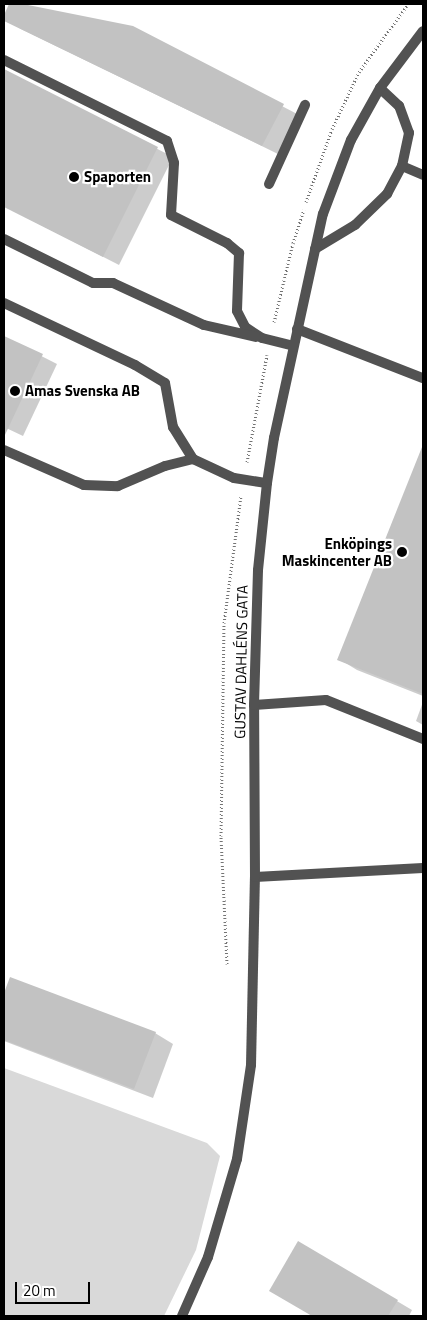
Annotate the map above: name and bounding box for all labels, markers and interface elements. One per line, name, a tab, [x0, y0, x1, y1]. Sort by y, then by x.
place label: Spaporten	[84, 168, 151, 186]
marker: Spaporten	[68, 171, 80, 183]
place label: Amas Svenska AB	[25, 382, 140, 400]
marker: Amas Svenska AB	[9, 385, 21, 397]
place label: Enköpings Maskincenter AB	[282, 534, 392, 569]
marker: Enköpings Maskincenter AB	[396, 546, 408, 558]
street label: GUSTAV DAHLÉNS GATA	[231, 585, 251, 739]
scale bar	[18, 1272, 92, 1304]
text: 20 m	[23, 1279, 56, 1302]

